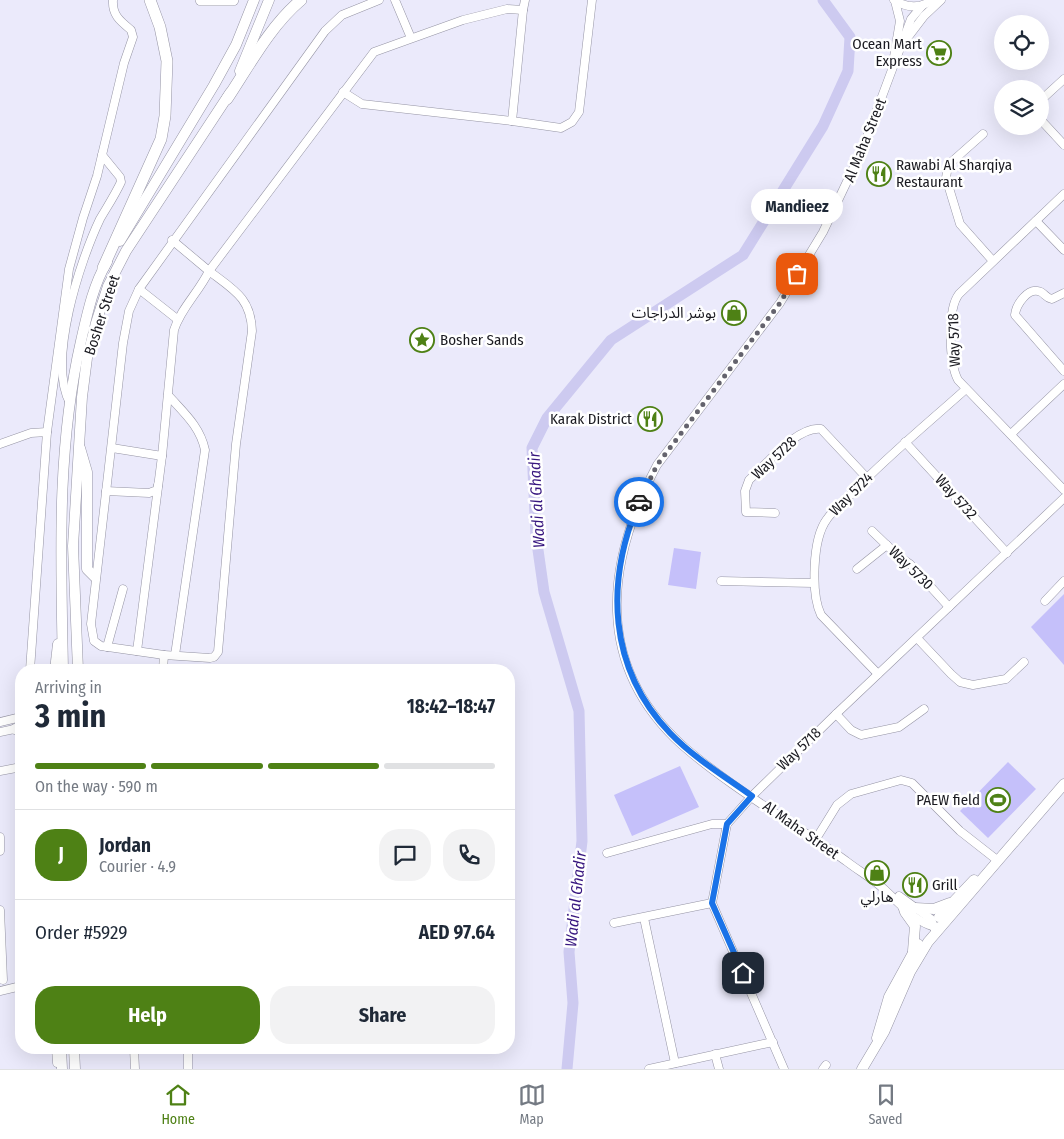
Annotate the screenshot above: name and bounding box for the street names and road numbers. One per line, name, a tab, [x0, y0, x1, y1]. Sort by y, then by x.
street label: Al Maha Street	[840, 95, 890, 185]
street label: Bosher Street	[81, 272, 123, 357]
street label: Way 5718	[944, 313, 964, 367]
street label: Way 5728	[748, 433, 800, 483]
street label: Way 5724	[825, 468, 877, 520]
street label: Way 5732	[931, 471, 981, 523]
street label: Way 5730	[885, 542, 937, 594]
street label: Way 5718	[773, 724, 825, 774]
street label: Al Maha Street	[759, 797, 843, 863]

